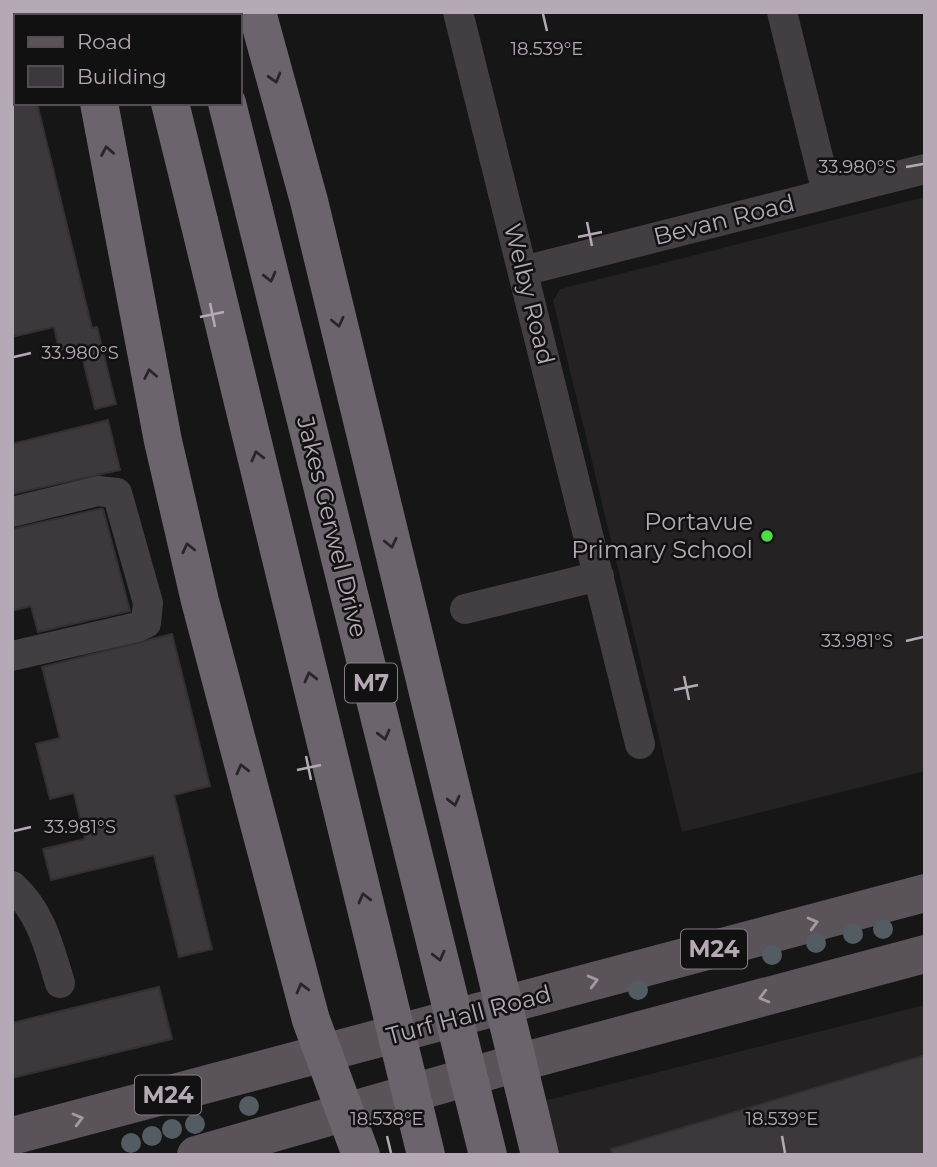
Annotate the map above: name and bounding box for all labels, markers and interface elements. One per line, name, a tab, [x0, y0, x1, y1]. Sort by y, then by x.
legend	[14, 14, 242, 105]
text: Road	[77, 29, 132, 54]
text: 18.539°E	[511, 38, 583, 60]
text: Building	[77, 64, 167, 89]
one-way arrow	[267, 72, 281, 84]
one-way arrow	[101, 145, 116, 157]
text: 33.980°S	[818, 156, 896, 178]
street label: Bevan Road	[650, 188, 797, 251]
street label: Welby Road	[498, 220, 561, 367]
one-way arrow	[262, 271, 276, 283]
one-way arrow	[330, 316, 344, 328]
text: 33.980°S	[41, 342, 119, 364]
one-way arrow	[143, 368, 158, 380]
street label: Jakes Gerwel Drive	[291, 413, 374, 640]
one-way arrow	[251, 450, 265, 462]
place label: Portavue Primary School	[571, 507, 753, 564]
marker: Portavue Primary School	[759, 528, 775, 544]
one-way arrow	[383, 537, 397, 549]
one-way arrow	[182, 542, 196, 554]
text: 33.981°S	[821, 630, 893, 652]
road number: M7	[345, 664, 397, 702]
one-way arrow	[304, 671, 318, 683]
one-way arrow	[376, 729, 390, 741]
one-way arrow	[236, 763, 250, 775]
one-way arrow	[446, 795, 460, 807]
text: 33.981°S	[44, 816, 116, 838]
one-way arrow	[358, 892, 372, 904]
one-way arrow	[807, 917, 819, 931]
road number: M24	[681, 930, 747, 968]
one-way arrow	[430, 950, 445, 962]
one-way arrow	[587, 975, 599, 990]
street label: Turf Hall Road	[383, 979, 554, 1050]
one-way arrow	[296, 983, 310, 995]
one-way arrow	[758, 989, 770, 1003]
road number: M24	[135, 1076, 201, 1114]
text: 18.538°E	[350, 1108, 424, 1130]
text: 18.539°E	[746, 1108, 818, 1130]
one-way arrow	[72, 1112, 84, 1127]

